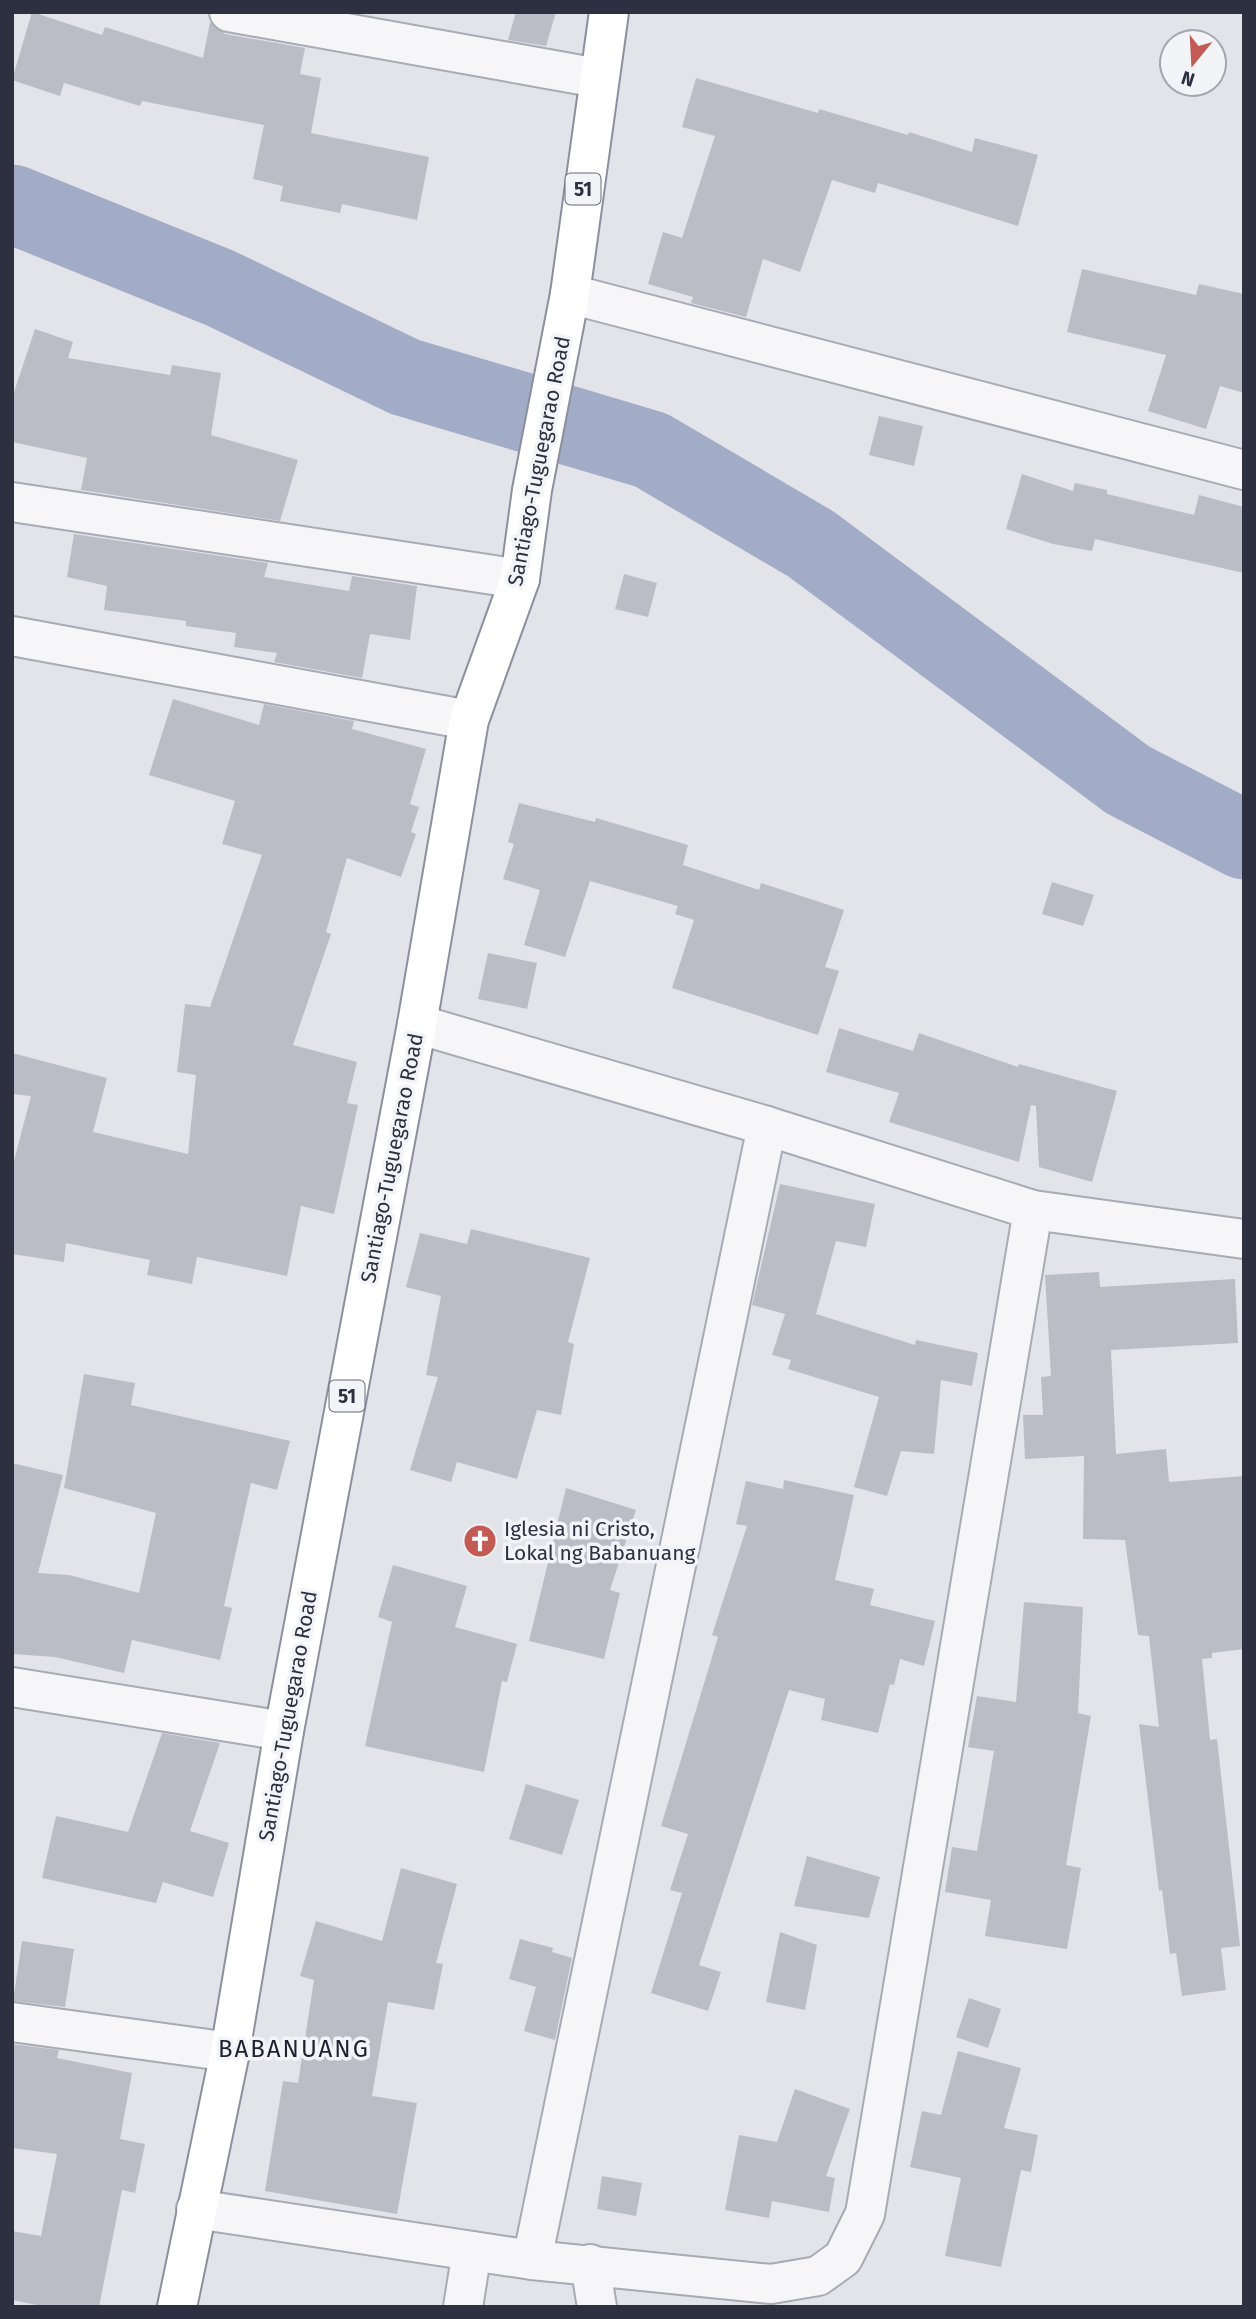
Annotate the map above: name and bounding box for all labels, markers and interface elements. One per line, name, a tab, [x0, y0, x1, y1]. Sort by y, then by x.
north arrow	[1158, 28, 1228, 98]
text: N	[1178, 66, 1197, 92]
road number: 51	[566, 174, 600, 204]
street label: Santiago-Tuguegarao Road	[502, 334, 576, 588]
street label: Santiago-Tuguegarao Road	[355, 1031, 429, 1285]
road number: 51	[330, 1380, 364, 1412]
place label: Iglesia ni Cristo, Lokal ng Babanuang	[504, 1516, 695, 1566]
church icon: Iglesia ni Cristo, Lokal ng Babanuang	[461, 1522, 499, 1560]
street label: Santiago-Tuguegarao Road	[253, 1589, 323, 1843]
district label: BABANUANG	[218, 2035, 370, 2063]

